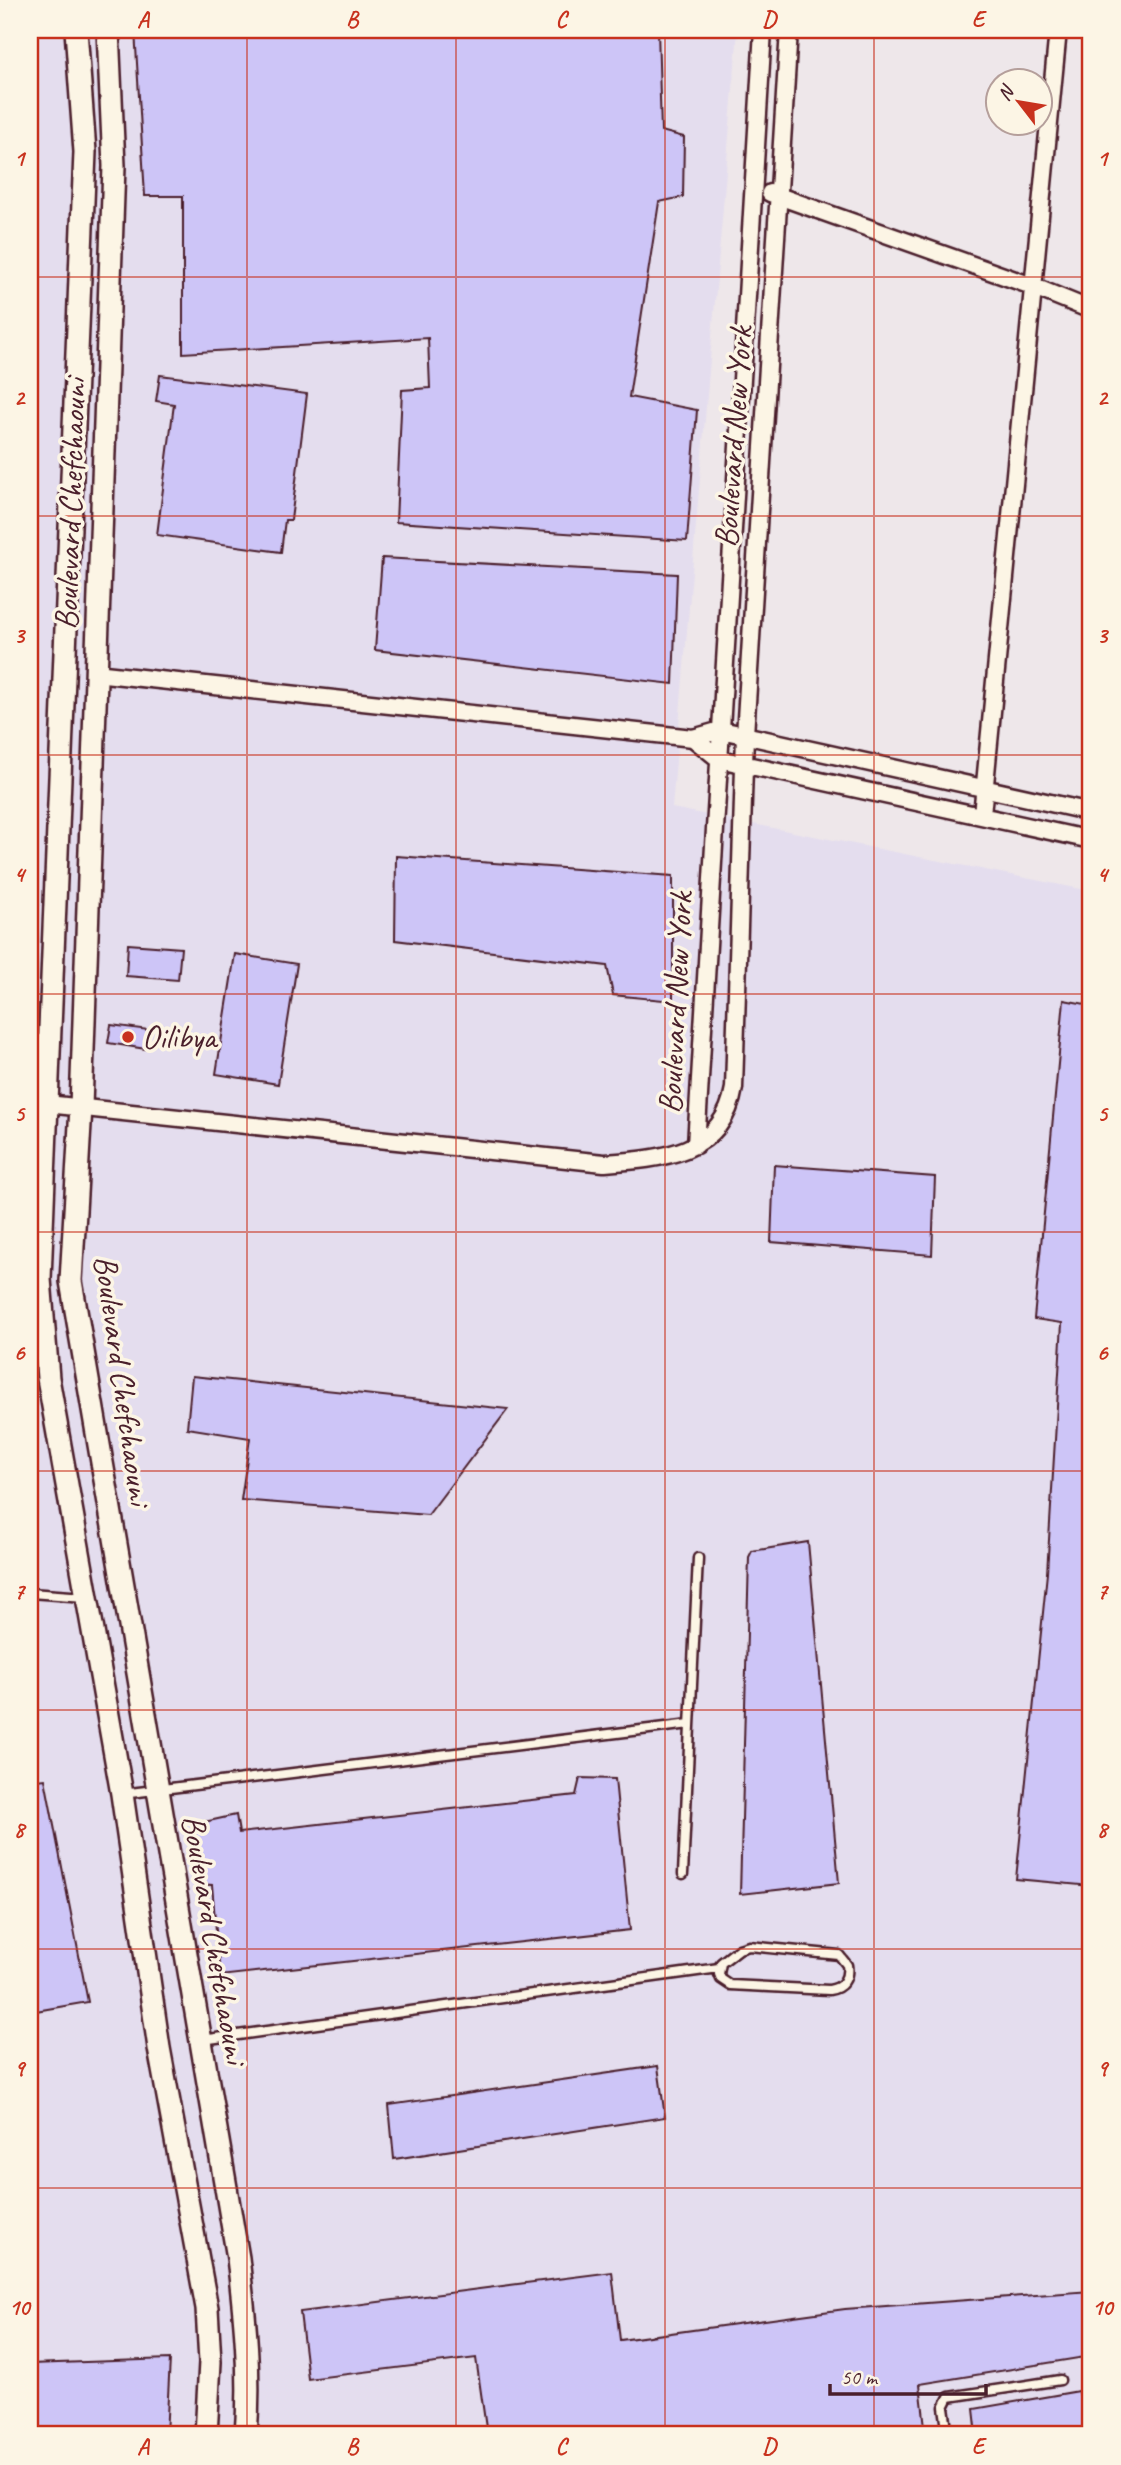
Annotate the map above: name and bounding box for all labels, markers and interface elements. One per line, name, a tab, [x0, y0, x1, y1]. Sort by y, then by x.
text: A	[137, 5, 151, 34]
text: B	[346, 5, 360, 34]
text: C	[556, 5, 570, 34]
text: D	[762, 5, 778, 34]
text: E	[972, 5, 988, 34]
north arrow	[984, 66, 1054, 136]
text: N	[992, 80, 1020, 105]
text: 1	[14, 144, 27, 173]
text: 1	[1097, 144, 1110, 173]
street label: Boulevard New York	[704, 322, 762, 549]
street label: Boulevard Chefchaouni	[45, 374, 96, 630]
text: 2	[14, 383, 27, 412]
text: 2	[1097, 383, 1110, 412]
text: 3	[14, 621, 27, 650]
text: 3	[1097, 621, 1110, 650]
text: 4	[14, 860, 27, 889]
text: 4	[1097, 860, 1110, 889]
street label: Boulevard New York	[648, 888, 702, 1115]
place label: Oilibya	[142, 1016, 219, 1058]
marker: Oilibya	[120, 1029, 136, 1045]
text: 5	[14, 1099, 26, 1128]
text: 5	[1097, 1099, 1109, 1128]
street label: Boulevard Chefchaouni	[85, 1253, 162, 1511]
text: 6	[14, 1338, 27, 1367]
text: 6	[1097, 1338, 1110, 1367]
text: 7	[14, 1577, 27, 1606]
text: 7	[1097, 1577, 1110, 1606]
street label: Boulevard Chefchaouni	[172, 1812, 258, 2070]
text: 8	[14, 1815, 27, 1844]
text: 8	[1097, 1815, 1110, 1844]
text: 9	[14, 2054, 27, 2083]
text: 9	[1097, 2054, 1110, 2083]
text: 10	[9, 2293, 32, 2322]
text: 10	[1092, 2293, 1115, 2322]
scale bar	[830, 2353, 986, 2397]
text: 50 m	[841, 2364, 879, 2390]
text: A	[137, 2432, 151, 2461]
text: B	[346, 2432, 360, 2461]
text: C	[556, 2432, 570, 2461]
text: D	[762, 2432, 778, 2461]
text: E	[972, 2432, 988, 2461]

